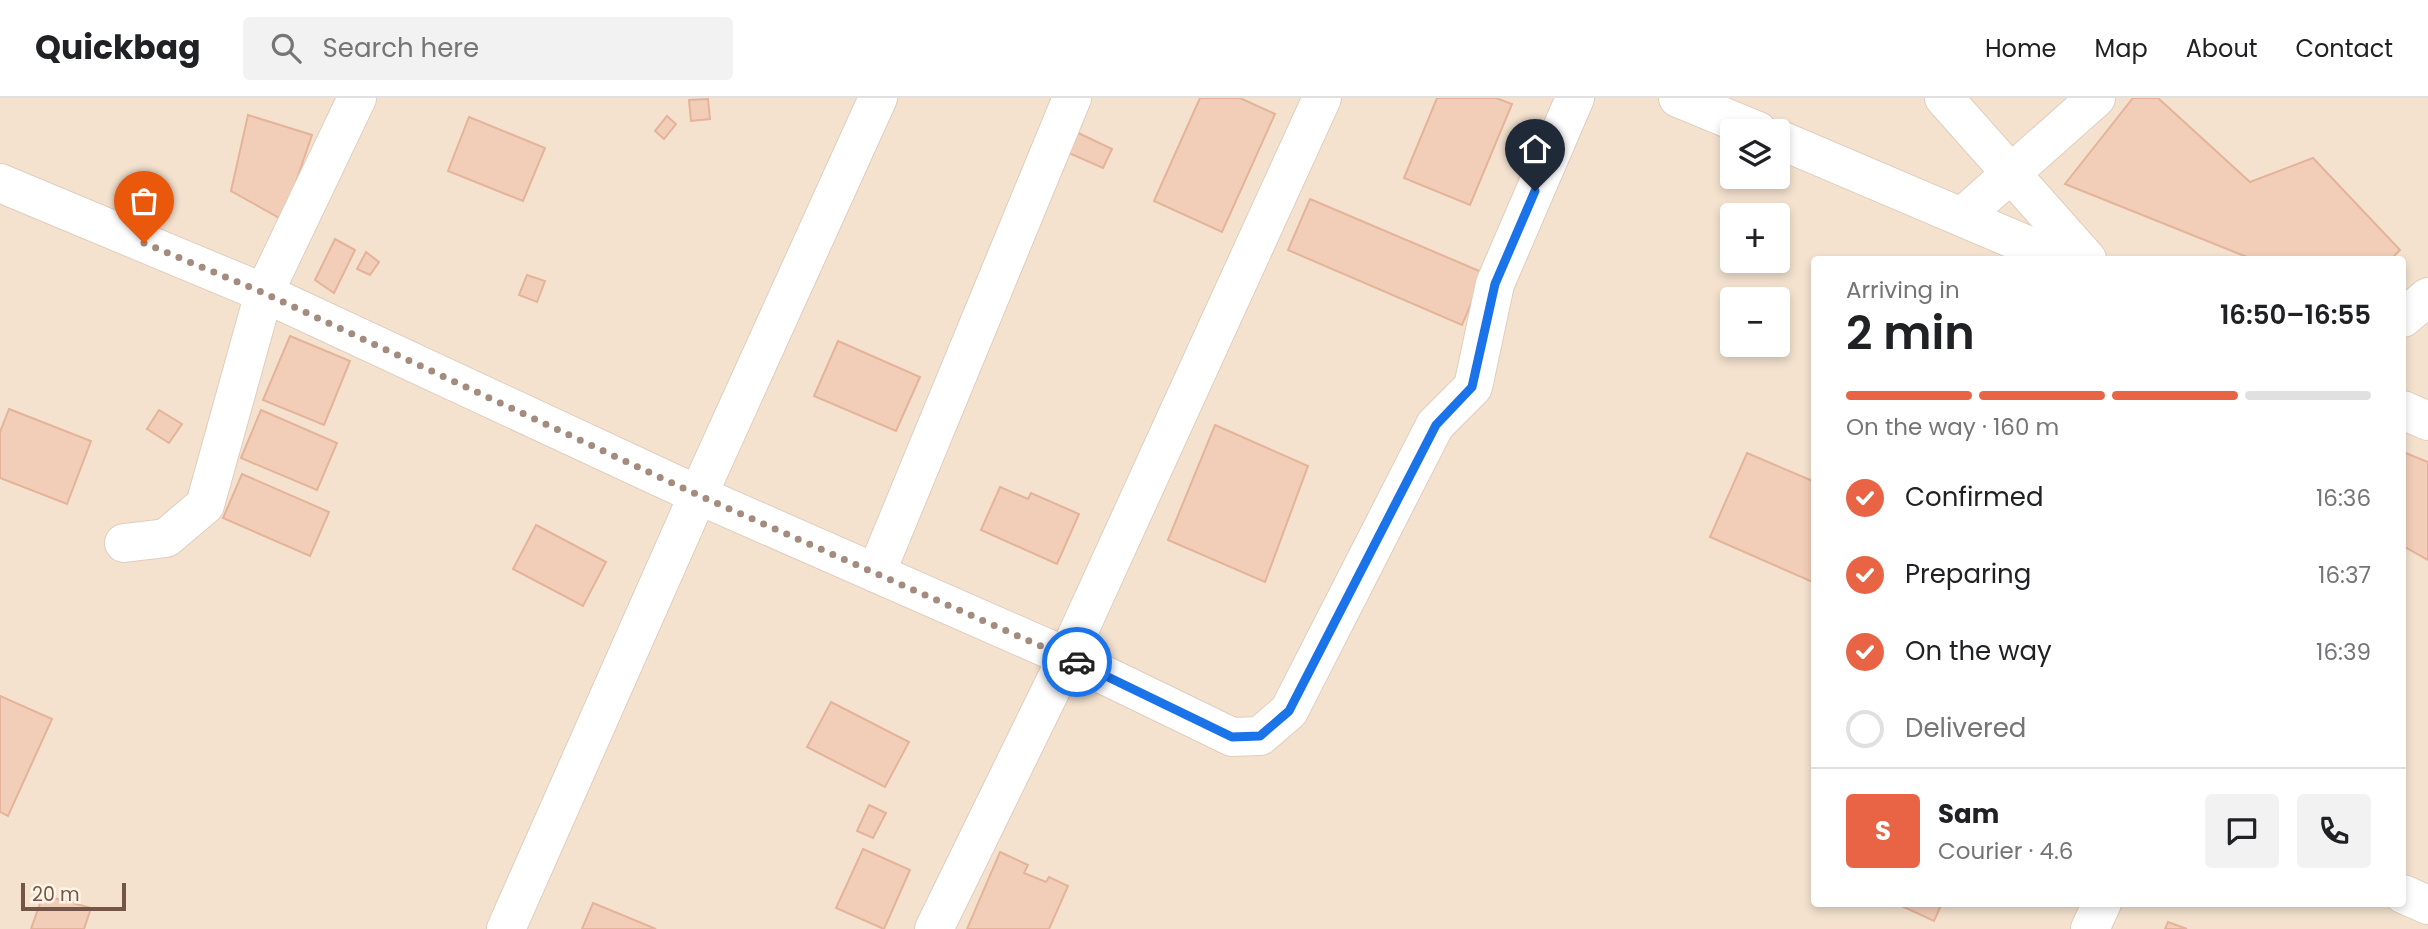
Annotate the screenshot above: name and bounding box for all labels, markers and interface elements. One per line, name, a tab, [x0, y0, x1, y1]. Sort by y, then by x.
search box	[243, 17, 733, 80]
text: Quickbag	[35, 24, 201, 71]
icon: search	[267, 29, 305, 67]
text: Search here	[323, 30, 479, 66]
text: Home	[1985, 32, 2057, 65]
text: Map	[2095, 32, 2148, 65]
text: About	[2186, 32, 2257, 65]
text: Contact	[2295, 32, 2393, 65]
pin	[1505, 119, 1565, 191]
map controls	[1720, 119, 1790, 357]
button: layers	[1720, 119, 1790, 189]
icon: home	[1516, 130, 1554, 168]
pin	[114, 171, 174, 243]
icon: bag	[125, 182, 163, 220]
button: +	[1720, 203, 1790, 273]
text: Arriving in	[1846, 274, 1960, 306]
button: −	[1720, 287, 1790, 357]
text: 16:50–16:55	[2220, 297, 2371, 333]
text: 2 min	[1846, 301, 1975, 365]
text: On the way · 160 m	[1846, 411, 2059, 443]
icon: check	[1846, 479, 1884, 517]
text: Confirmed	[1905, 479, 2043, 515]
text: 16:36	[2316, 482, 2371, 514]
icon: check	[1846, 556, 1884, 594]
text: Preparing	[1905, 556, 2031, 592]
text: 16:37	[2318, 559, 2371, 591]
courier	[1042, 627, 1112, 697]
icon: check	[1846, 633, 1884, 671]
text: On the way	[1905, 633, 2052, 669]
text: 16:39	[2316, 636, 2371, 668]
icon: car	[1058, 643, 1096, 681]
text: Delivered	[1905, 710, 2026, 746]
button: chat	[2205, 794, 2279, 868]
button: phone	[2297, 794, 2371, 868]
text: Sam	[1938, 796, 1999, 832]
text: S	[1875, 813, 1891, 849]
text: Courier · 4.6	[1938, 835, 2073, 867]
scale bar	[21, 880, 126, 912]
text: 20 m	[32, 881, 80, 908]

